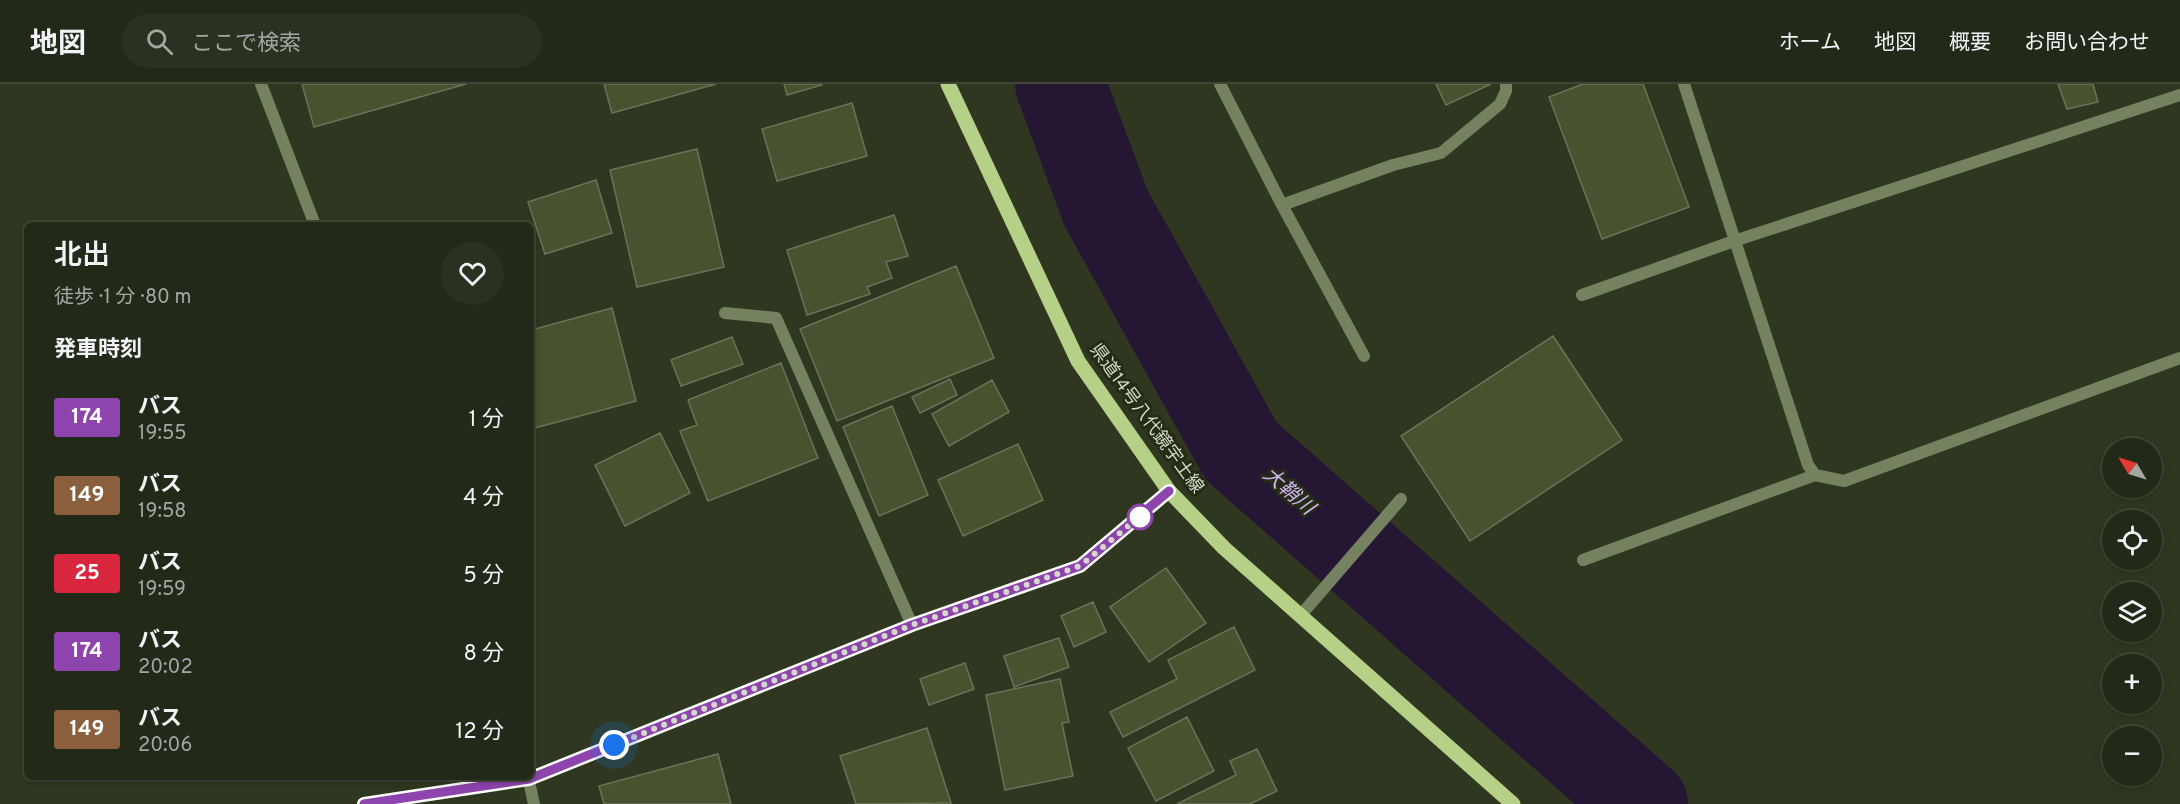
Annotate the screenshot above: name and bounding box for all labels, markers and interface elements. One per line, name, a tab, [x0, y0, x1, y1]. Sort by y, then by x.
search box	[122, 14, 542, 68]
icon: search	[143, 25, 176, 58]
text: 地図	[30, 27, 86, 63]
text: ホーム	[1779, 30, 1841, 57]
text: 地図	[1874, 30, 1916, 57]
text: 概要	[1949, 30, 1991, 57]
text: お問い合わせ	[2024, 30, 2150, 57]
text: ここで検索	[191, 31, 301, 58]
text: 北出	[54, 239, 110, 275]
button: heart	[441, 242, 504, 305]
text: 徒歩 · 1 分 · 80 m	[54, 285, 191, 311]
text: 発車時刻	[54, 337, 142, 364]
street label: 県道14号八代鏡宇土線	[1084, 340, 1208, 498]
text: バス	[138, 394, 182, 421]
text: 174	[71, 404, 103, 431]
text: 1 分	[469, 407, 504, 434]
text: 19:55	[138, 421, 187, 447]
north arrow	[2102, 438, 2162, 498]
map controls	[2102, 438, 2162, 786]
water label: 大鞘川	[1257, 463, 1321, 523]
text: バス	[138, 472, 182, 499]
text: 149	[70, 482, 104, 509]
text: 4 分	[463, 485, 504, 512]
text: 19:58	[138, 499, 187, 525]
unlabelled marker	[1127, 504, 1153, 530]
button: locate	[2102, 510, 2162, 570]
text: バス	[138, 550, 182, 577]
text: 25	[74, 560, 100, 587]
text: 5 分	[463, 563, 504, 590]
text: 19:59	[138, 577, 186, 603]
button: layers	[2102, 582, 2162, 642]
text: バス	[138, 628, 182, 655]
text: 174	[71, 638, 103, 665]
text: 8 分	[463, 641, 504, 668]
button: +	[2102, 654, 2162, 714]
text: 20:02	[138, 655, 193, 681]
text: バス	[138, 706, 182, 733]
text: 149	[70, 716, 104, 743]
text: 12 分	[455, 719, 504, 746]
button: −	[2102, 726, 2162, 786]
your location	[599, 730, 629, 760]
text: 20:06	[138, 733, 192, 759]

